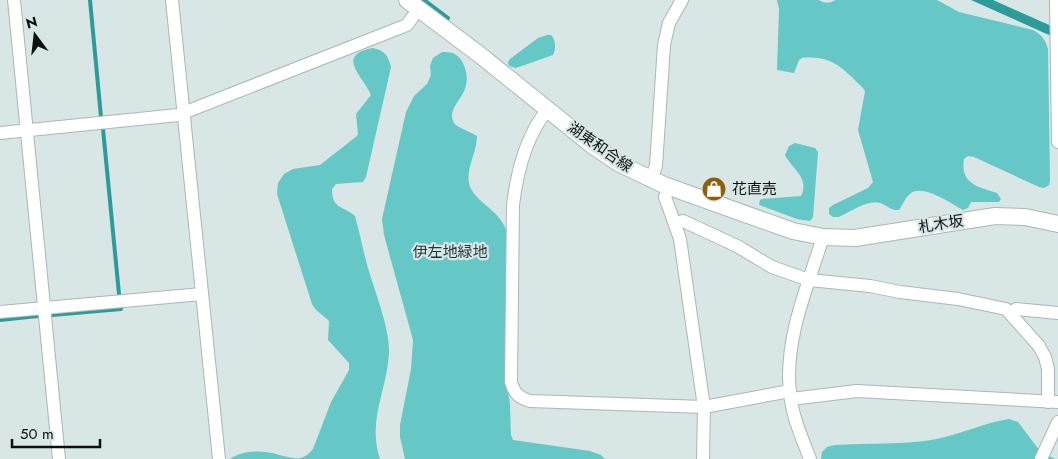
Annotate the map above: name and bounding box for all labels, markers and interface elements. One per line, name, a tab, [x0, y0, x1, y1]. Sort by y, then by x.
north arrow	[10, 10, 60, 60]
text: N	[24, 11, 40, 34]
street label: 湖東和合線	[563, 116, 637, 178]
shop icon: 花直売	[701, 176, 727, 202]
place label: 花直売	[732, 178, 777, 200]
street label: 札木坂	[917, 210, 965, 238]
park label: 伊左地緑地	[412, 241, 488, 263]
scale bar	[12, 416, 100, 448]
text: 50 m	[20, 423, 54, 445]

